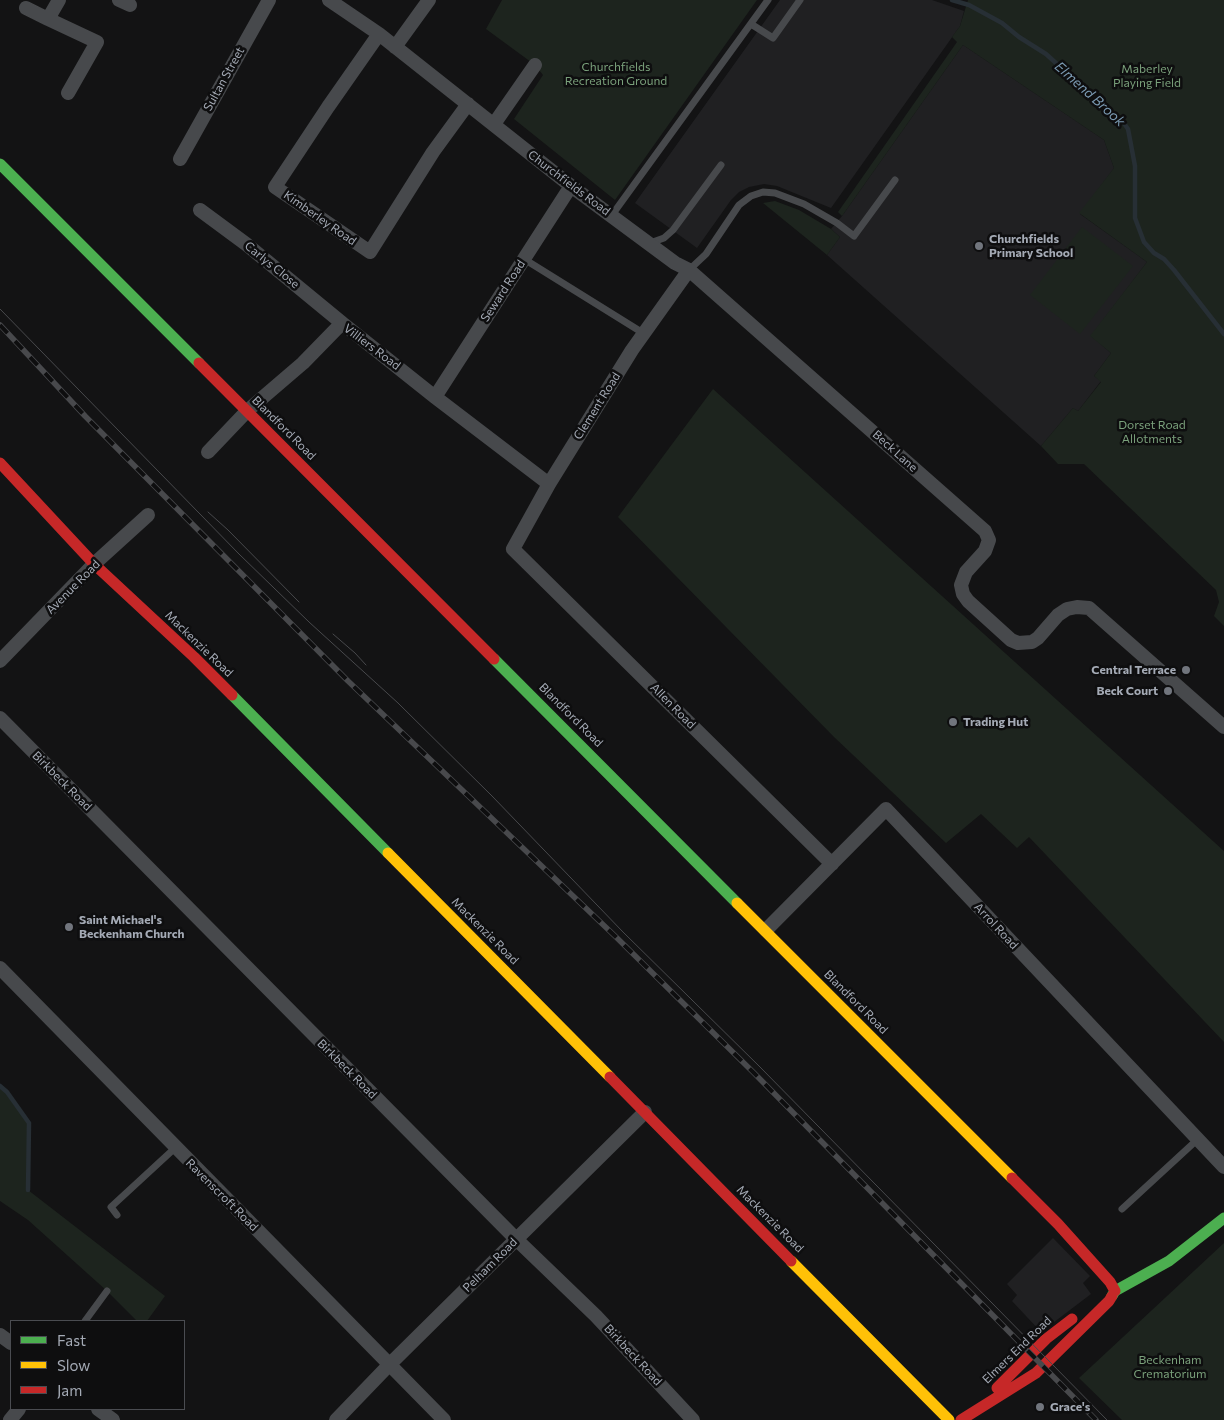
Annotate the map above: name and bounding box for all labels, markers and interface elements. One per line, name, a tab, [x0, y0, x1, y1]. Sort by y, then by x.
street label: Sultan Street	[200, 44, 248, 114]
water label: Elmend Brook	[1051, 58, 1129, 130]
park label: Churchfields Recreation Ground	[565, 60, 667, 88]
park label: Maberley Playing Field	[1113, 62, 1181, 90]
street label: Churchfields Road	[525, 147, 613, 219]
street label: Kimberley Road	[281, 188, 359, 248]
place label: Churchfields Primary School	[989, 232, 1073, 260]
street label: Carlys Close	[242, 239, 302, 291]
marker: Churchfields Primary School	[973, 240, 985, 252]
street label: Seward Road	[478, 257, 528, 325]
street label: Villiers Road	[341, 321, 403, 373]
street label: Clement Road	[571, 370, 623, 442]
street label: Blandford Road	[249, 393, 319, 463]
park label: Dorset Road Allotments	[1118, 418, 1186, 446]
street label: Beck Lane	[870, 427, 920, 475]
street label: Avenue Road	[43, 557, 103, 617]
street label: Mackenzie Road	[162, 608, 236, 680]
place label: Central Terrace	[1091, 663, 1176, 677]
marker: Central Terrace	[1180, 664, 1192, 676]
street label: Blandford Road	[536, 680, 606, 750]
street label: Allen Road	[647, 680, 699, 732]
place label: Beck Court	[1097, 684, 1158, 698]
marker: Beck Court	[1162, 685, 1174, 697]
place label: Trading Hut	[963, 715, 1028, 729]
marker: Trading Hut	[947, 716, 959, 728]
street label: Birkbeck Road	[29, 748, 95, 814]
street label: Mackenzie Road	[449, 895, 521, 967]
street label: Arrol Road	[971, 900, 1021, 952]
place label: Saint Michael's Beckenham Church	[79, 913, 184, 941]
marker: Saint Michael's Beckenham Church	[63, 921, 75, 933]
street label: Blandford Road	[821, 967, 891, 1037]
street label: Birkbeck Road	[314, 1036, 380, 1102]
street label: Ravenscroft Road	[183, 1156, 261, 1234]
street label: Mackenzie Road	[734, 1183, 806, 1255]
street label: Pelham Road	[460, 1235, 520, 1295]
street label: Elmers End Road	[979, 1313, 1055, 1387]
legend	[10, 1320, 185, 1410]
street label: Birkbeck Road	[601, 1321, 665, 1389]
text: Fast	[57, 1331, 86, 1349]
park label: Beckenham Crematorium	[1134, 1353, 1206, 1381]
text: Slow	[57, 1356, 90, 1374]
text: Jam	[57, 1381, 82, 1399]
place label: Grace's	[1050, 1400, 1090, 1414]
marker: Grace's	[1034, 1401, 1046, 1413]

